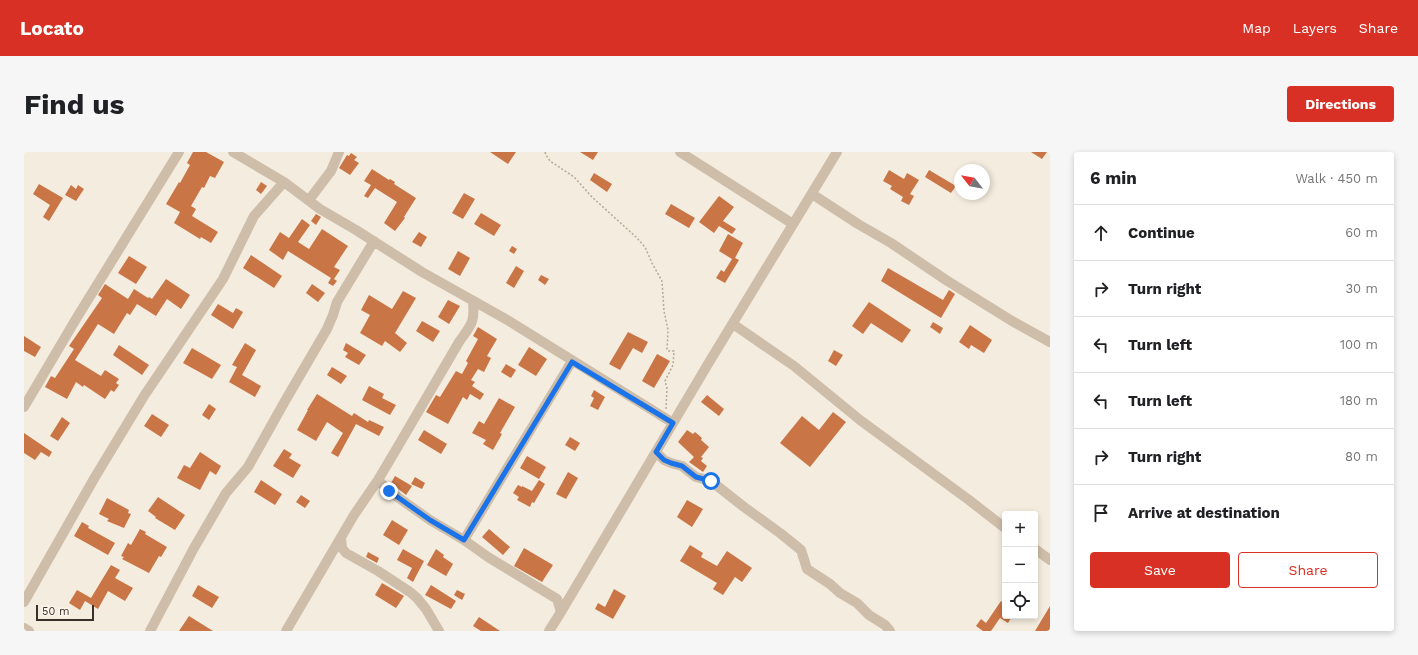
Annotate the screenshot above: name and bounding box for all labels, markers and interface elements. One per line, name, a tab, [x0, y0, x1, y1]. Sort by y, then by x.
text: Locato	[20, 17, 84, 40]
text: Map	[1242, 20, 1271, 36]
text: Layers	[1293, 20, 1337, 36]
text: Share	[1359, 20, 1398, 36]
button: Directions	[1287, 86, 1394, 122]
text: Find us	[24, 88, 124, 121]
north arrow	[954, 164, 990, 200]
text: 6 min	[1090, 168, 1137, 188]
text: Walk · 450 m	[1295, 171, 1378, 186]
icon: ahead	[1090, 222, 1112, 244]
text: Continue	[1128, 224, 1195, 242]
text: 60 m	[1345, 225, 1378, 240]
icon: right	[1090, 278, 1112, 300]
text: Turn right	[1128, 280, 1201, 298]
text: 30 m	[1346, 281, 1378, 296]
icon: left	[1090, 334, 1112, 356]
text: Turn left	[1128, 336, 1192, 354]
text: 100 m	[1340, 337, 1378, 352]
icon: left	[1090, 390, 1112, 412]
text: Turn left	[1128, 392, 1192, 410]
text: 180 m	[1340, 393, 1378, 408]
icon: right	[1090, 446, 1112, 468]
text: Turn right	[1128, 448, 1201, 466]
text: 80 m	[1345, 449, 1378, 464]
route start	[702, 472, 720, 490]
route end	[380, 482, 398, 500]
icon: arrive	[1090, 502, 1112, 524]
text: Arrive at destination	[1128, 504, 1280, 522]
map controls	[1002, 511, 1038, 619]
button: +	[1002, 511, 1038, 547]
button: −	[1002, 547, 1038, 583]
button: Save	[1090, 552, 1230, 588]
button: Share	[1238, 552, 1378, 588]
button: locate	[1002, 583, 1038, 619]
scale bar	[36, 603, 94, 622]
text: 50 m	[42, 605, 69, 618]

